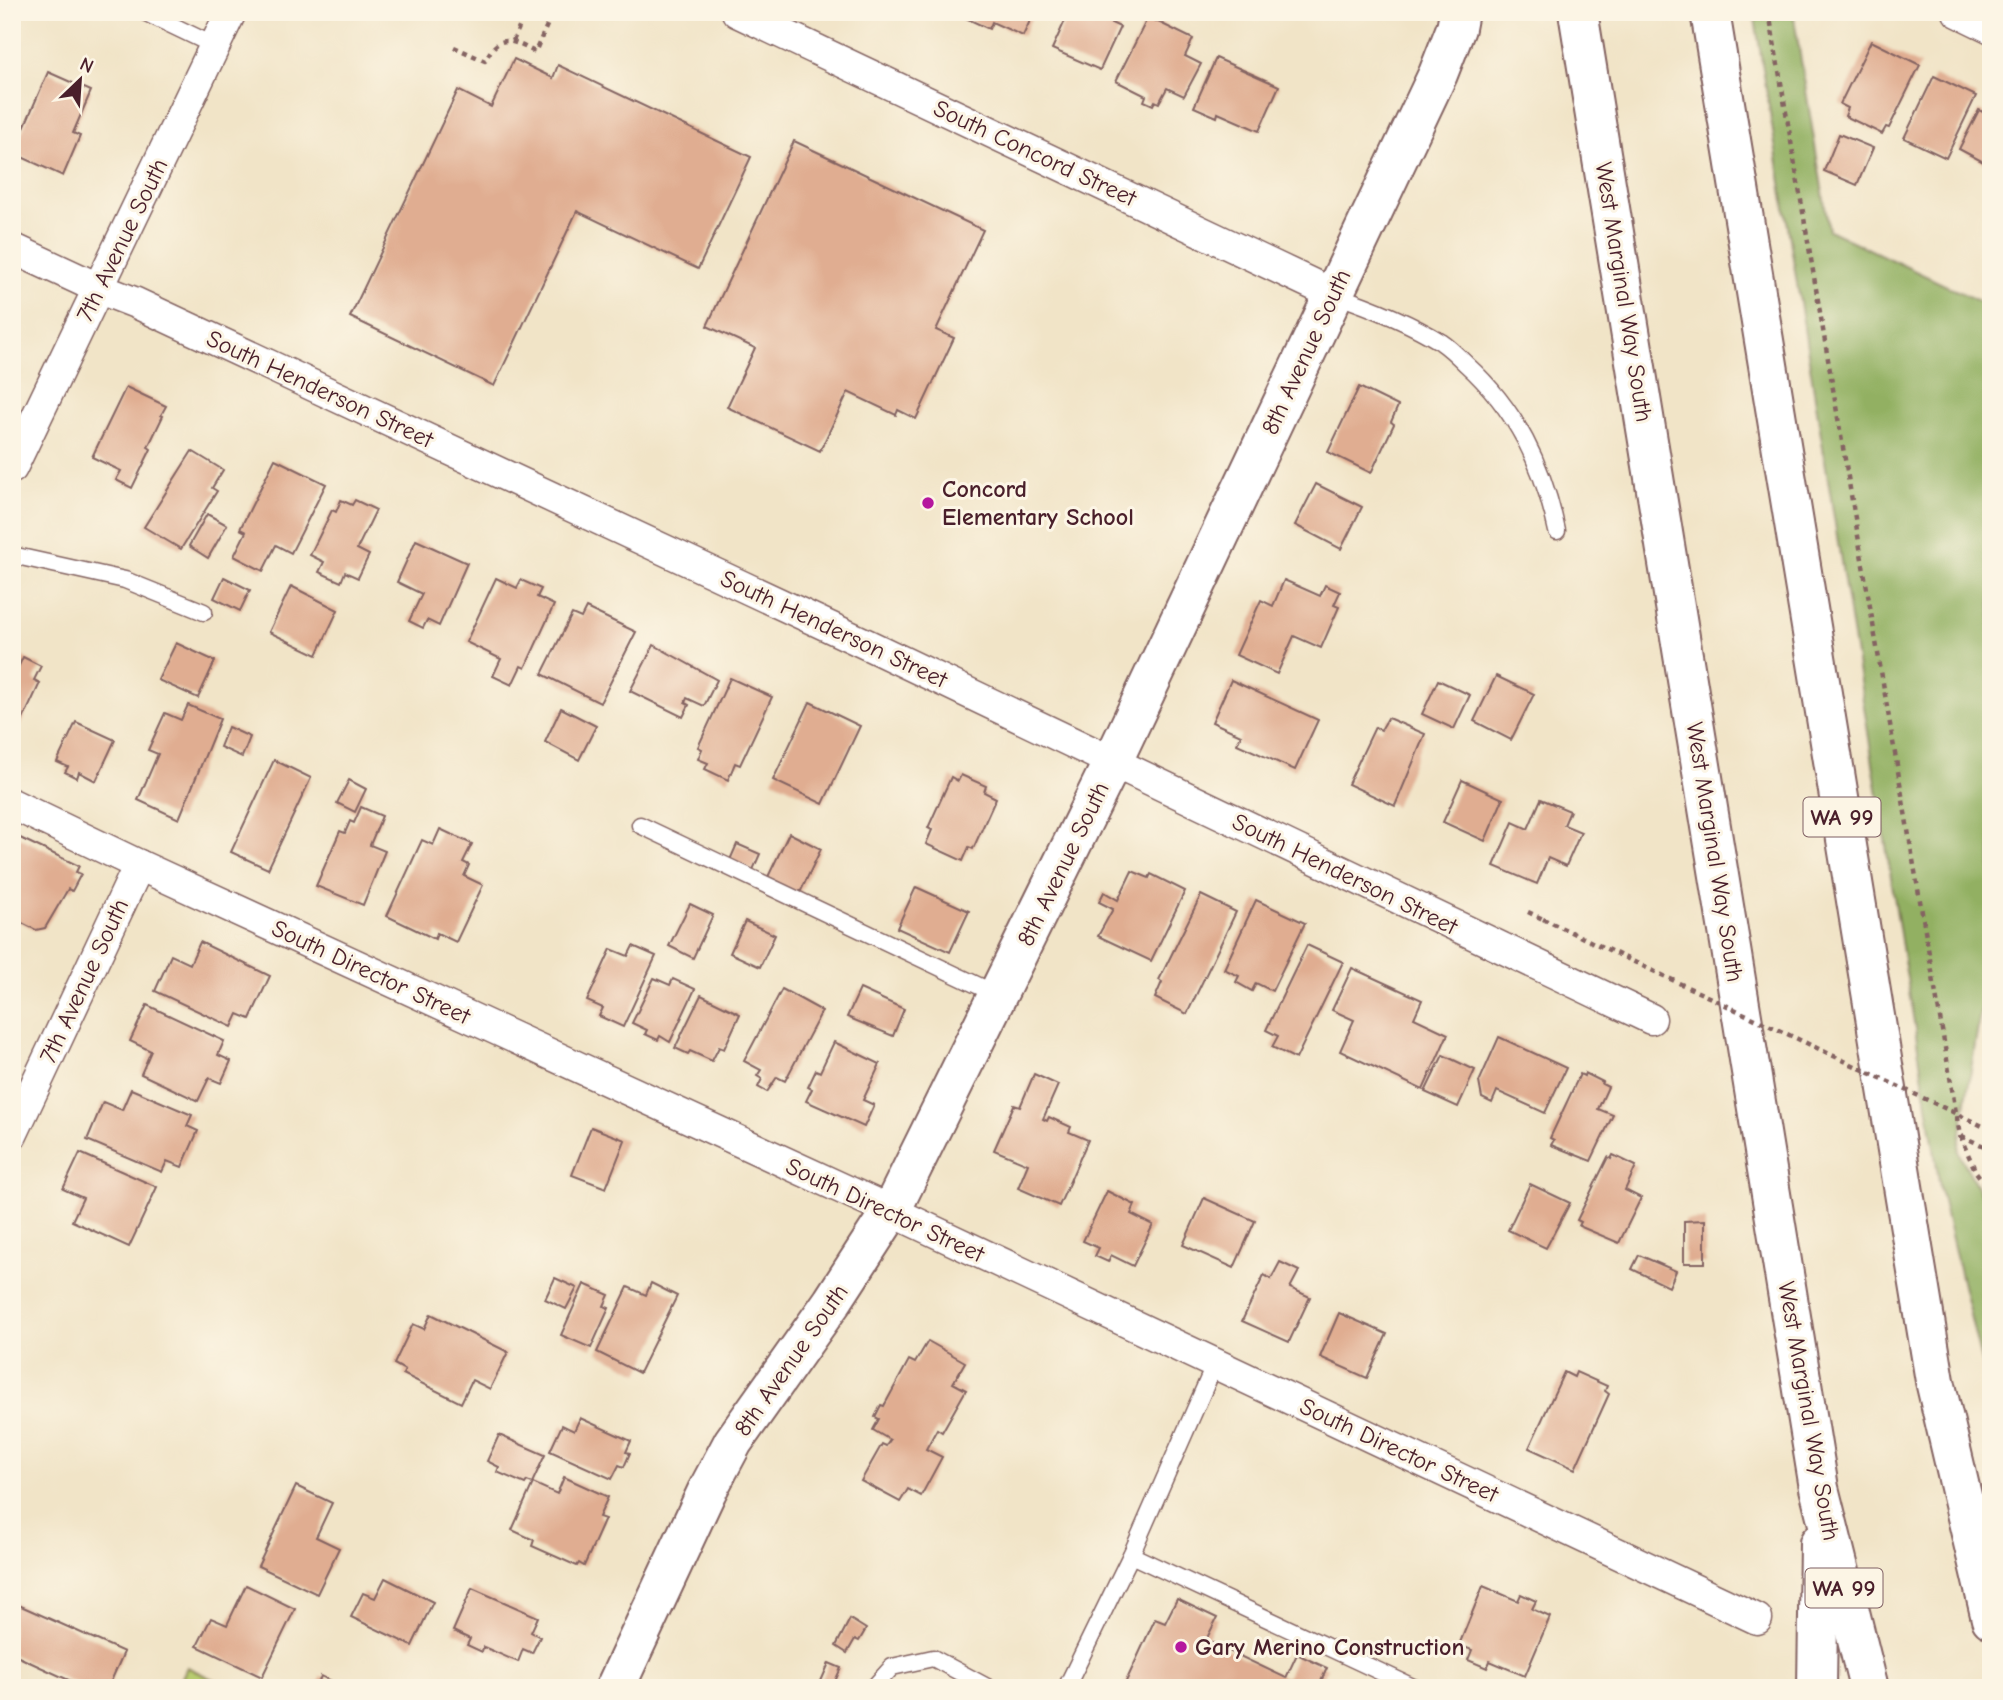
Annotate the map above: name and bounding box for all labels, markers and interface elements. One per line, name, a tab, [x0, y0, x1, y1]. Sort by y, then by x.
north arrow	[46, 46, 116, 116]
text: N	[76, 53, 97, 78]
street label: South Concord Street	[929, 94, 1142, 213]
street label: 7th Avenue South	[70, 154, 174, 326]
street label: West Marginal Way South	[1590, 160, 1658, 424]
street label: 8th Avenue South	[1255, 265, 1357, 439]
street label: South Henderson Street	[202, 324, 439, 454]
place label: Concord Elementary School	[942, 475, 1134, 531]
marker: Concord Elementary School	[920, 495, 936, 511]
street label: South Henderson Street	[716, 564, 953, 694]
street label: West Marginal Way South	[1681, 720, 1749, 984]
street label: 8th Avenue South	[1011, 777, 1115, 951]
road number: WA 99	[1804, 797, 1881, 836]
street label: South Henderson Street	[1228, 807, 1463, 941]
street label: 7th Avenue South	[34, 894, 134, 1068]
street label: South Director Street	[267, 914, 476, 1031]
street label: South Director Street	[781, 1152, 990, 1269]
street label: 8th Avenue South	[728, 1279, 854, 1441]
street label: West Marginal Way South	[1772, 1279, 1846, 1543]
street label: South Director Street	[1295, 1392, 1504, 1509]
road number: WA 99	[1806, 1568, 1882, 1608]
place label: Gary Merino Construction	[1195, 1633, 1464, 1661]
marker: Gary Merino Construction	[1173, 1639, 1189, 1655]

